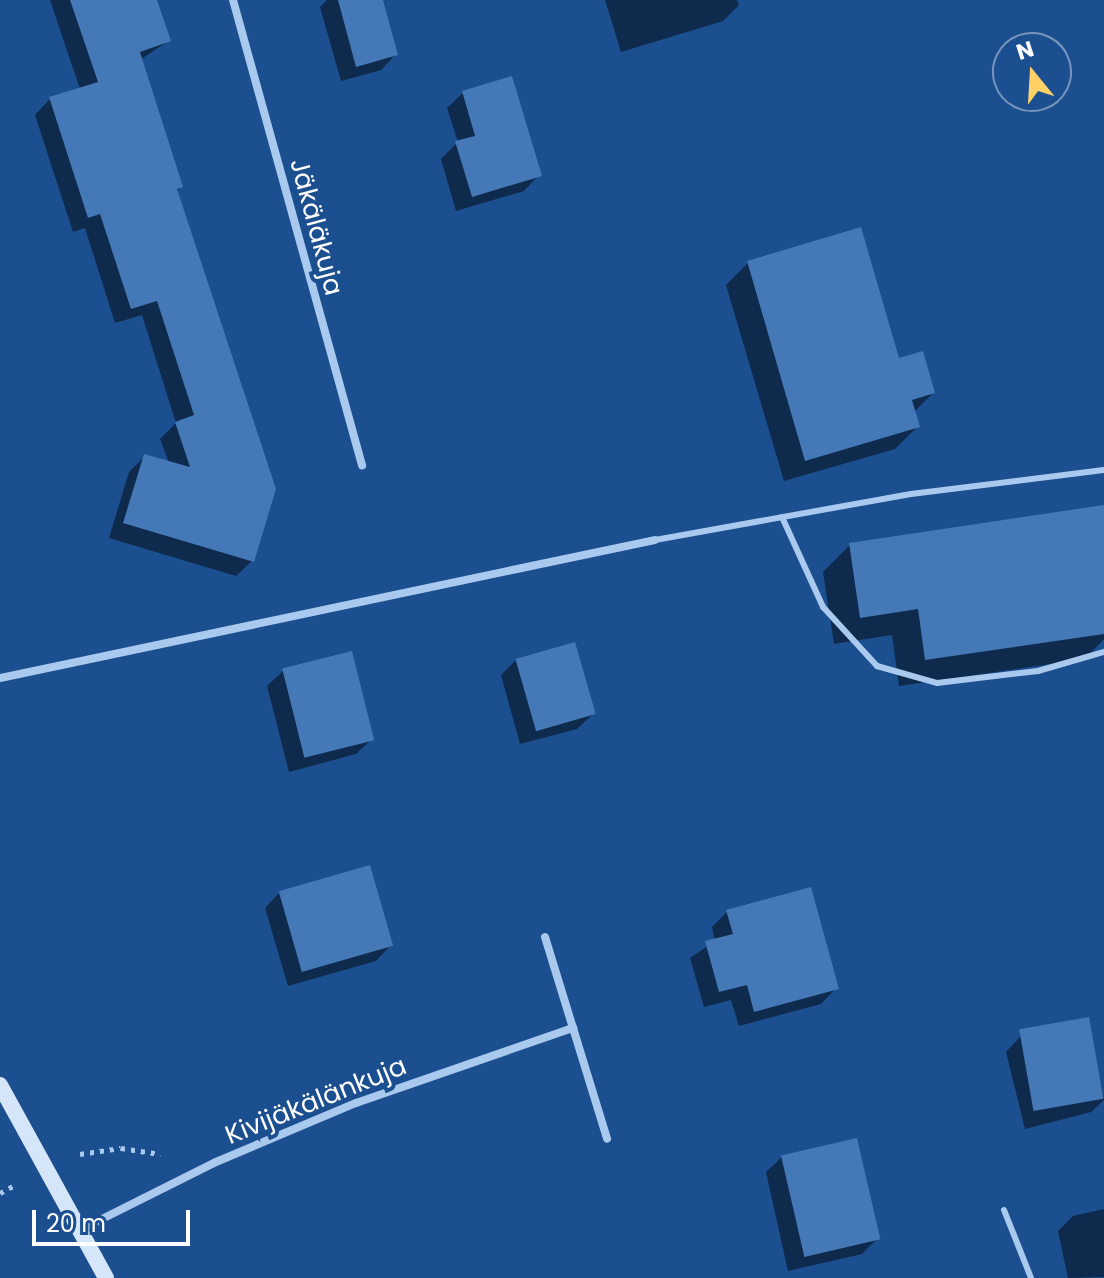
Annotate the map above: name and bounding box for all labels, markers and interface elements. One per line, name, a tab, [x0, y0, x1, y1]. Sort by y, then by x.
north arrow	[992, 32, 1072, 112]
text: N	[1012, 33, 1038, 68]
street label: Jäkäläkuja	[283, 155, 349, 299]
street label: Kivijäkälänkuja	[221, 1050, 411, 1152]
scale bar	[36, 1194, 194, 1244]
text: 20 m	[46, 1207, 106, 1240]

